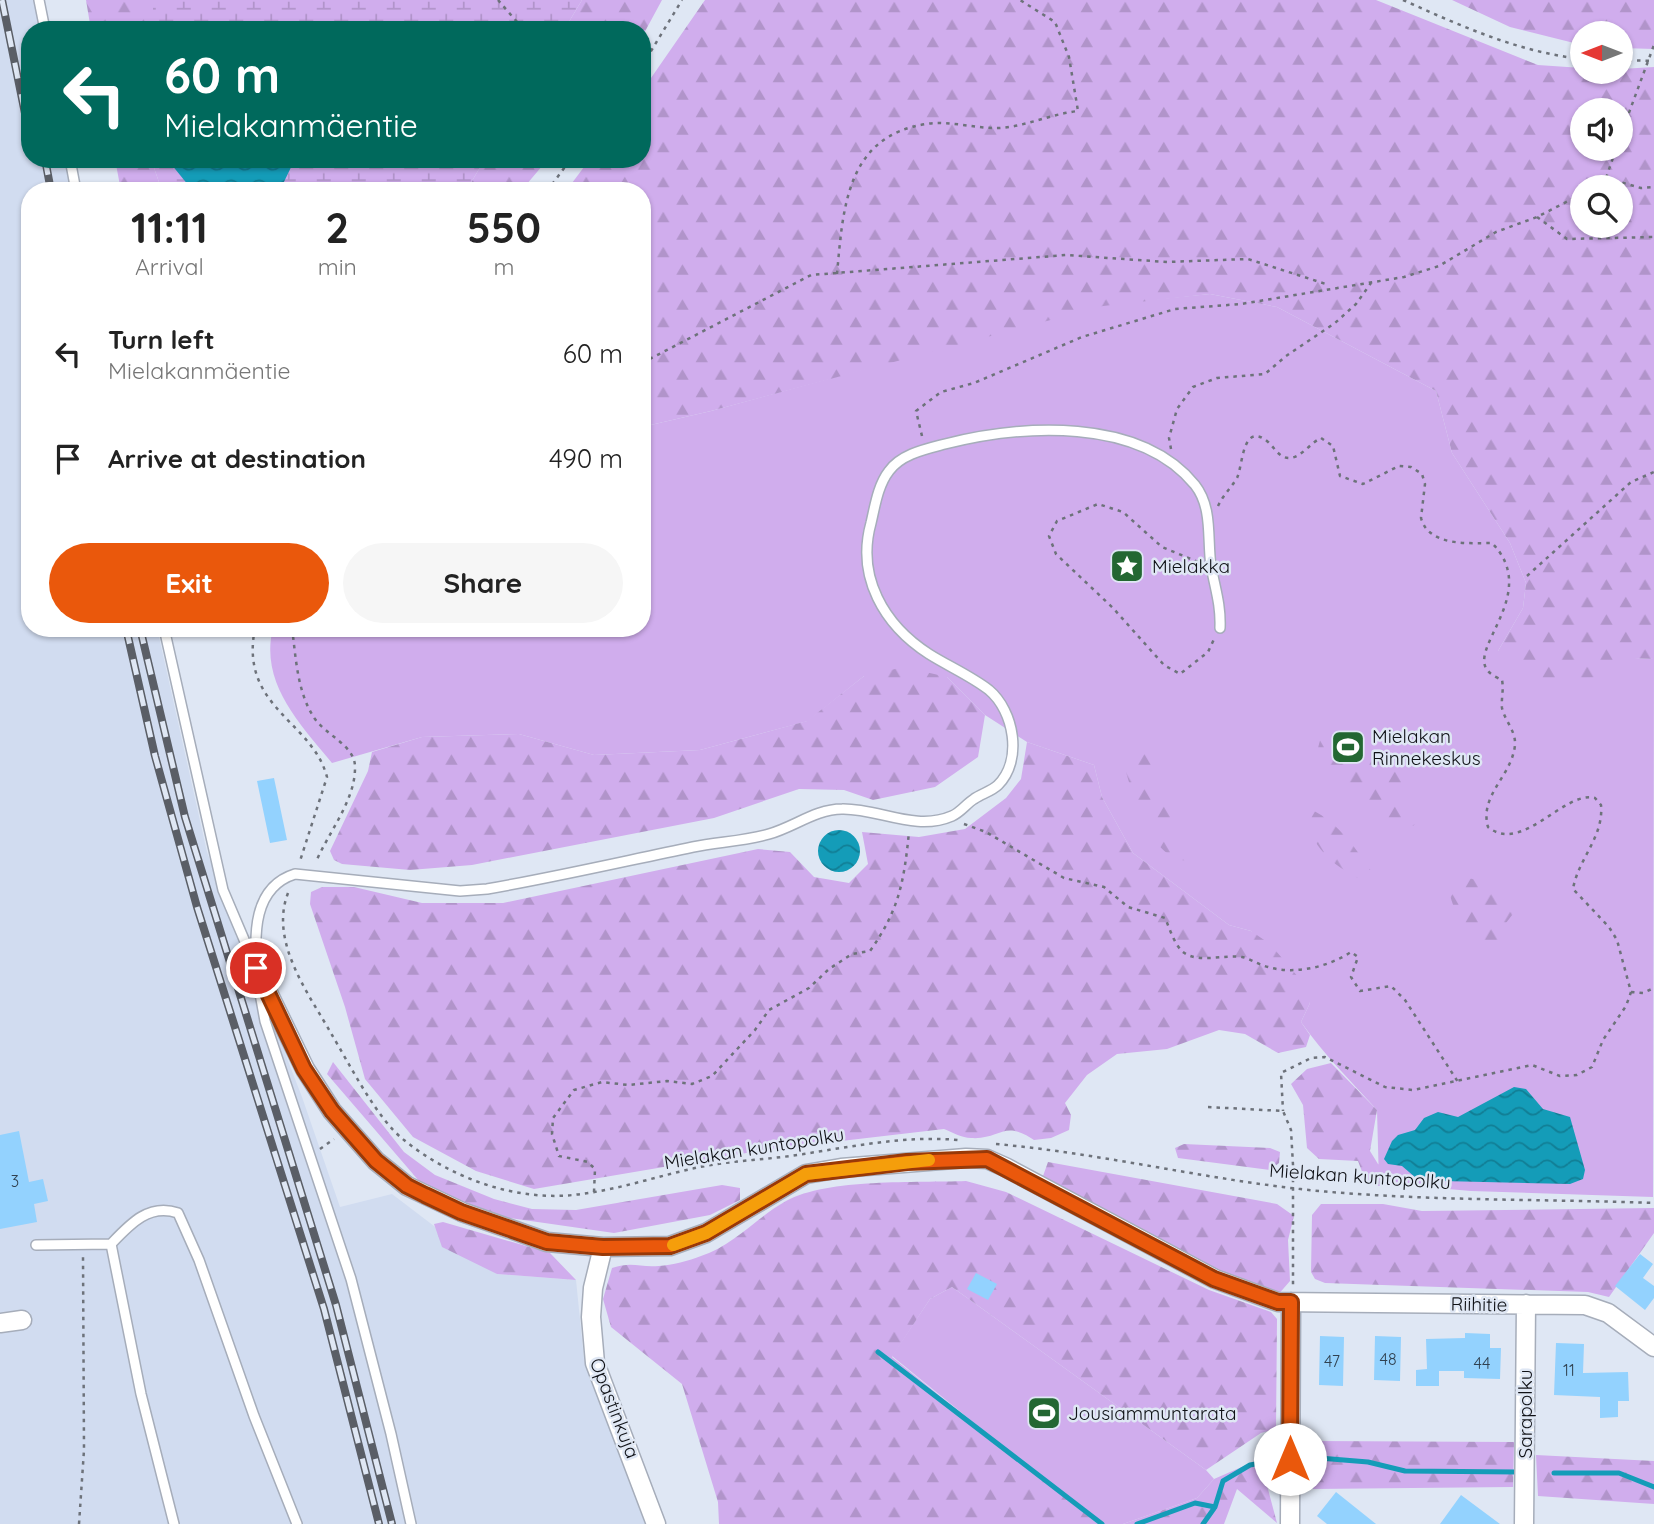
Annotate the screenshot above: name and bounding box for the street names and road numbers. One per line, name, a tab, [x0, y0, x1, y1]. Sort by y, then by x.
street label: Mielakan kuntopolku	[662, 1122, 846, 1174]
street label: Mielakan kuntopolku	[1268, 1158, 1452, 1194]
street label: Riihitie	[1450, 1292, 1508, 1316]
street label: Opastinkuja	[585, 1354, 645, 1462]
street label: Sarapolku	[1513, 1369, 1537, 1459]

